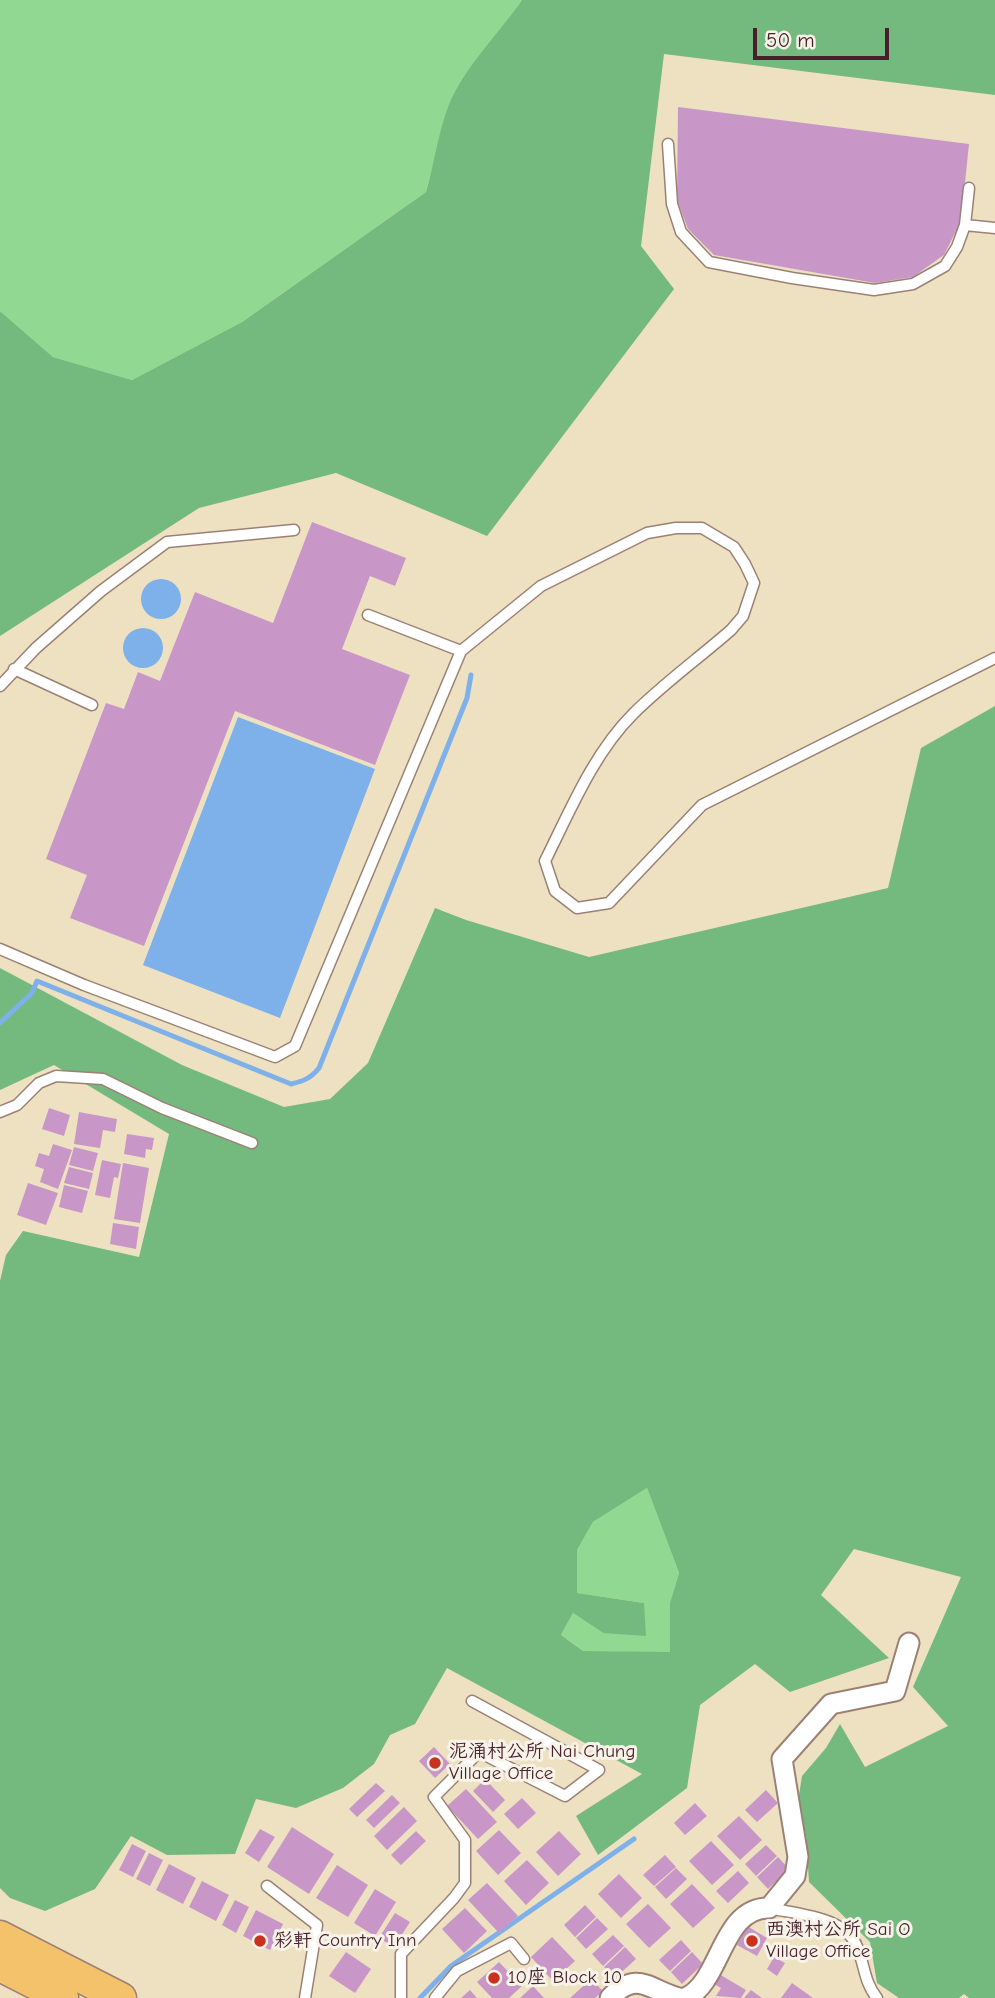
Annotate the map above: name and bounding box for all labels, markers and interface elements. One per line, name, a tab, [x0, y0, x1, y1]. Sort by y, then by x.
scale bar	[757, 14, 894, 58]
text: 50 m	[766, 28, 815, 52]
place label: 泥涌村公所 Nai Chung Village Office	[449, 1741, 635, 1785]
marker: 泥涌村公所 Nai Chung Village Office	[427, 1755, 443, 1771]
place label: 西澳村公所 Sai O Village Office	[766, 1919, 911, 1963]
place label: 彩軒 Country Inn	[274, 1930, 417, 1952]
marker: 彩軒 Country Inn	[252, 1933, 268, 1949]
marker: 西澳村公所 Sai O Village Office	[744, 1933, 760, 1949]
place label: 10座 Block 10	[508, 1967, 622, 1989]
marker: 10座 Block 10	[486, 1970, 502, 1986]

